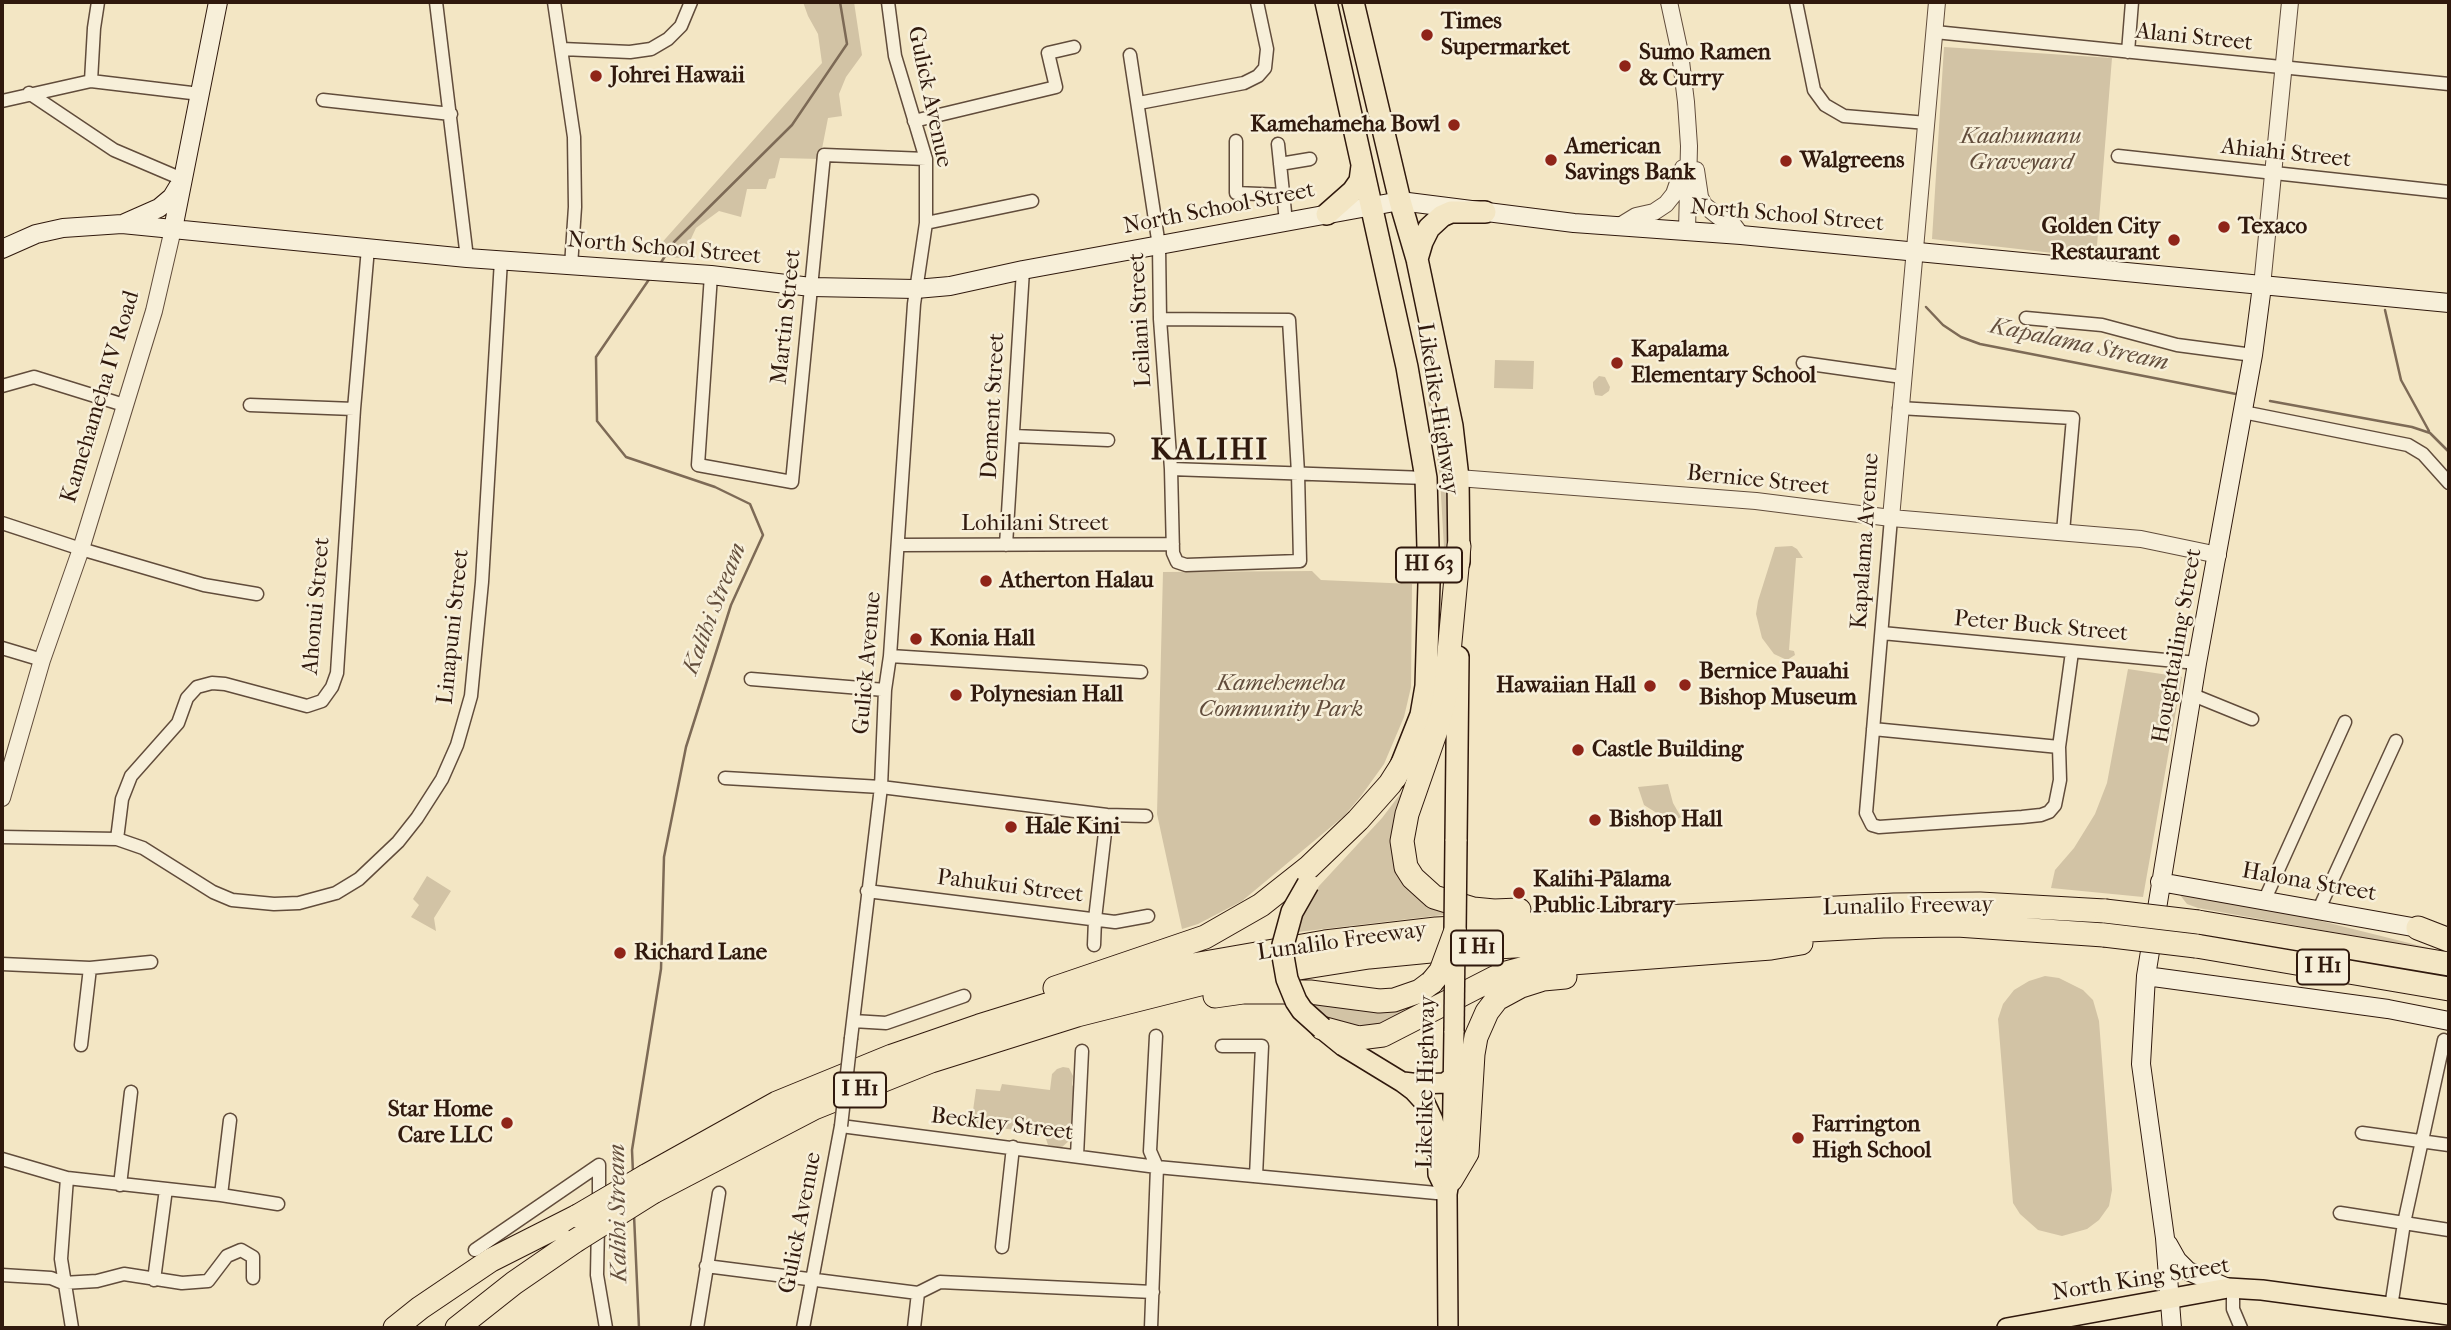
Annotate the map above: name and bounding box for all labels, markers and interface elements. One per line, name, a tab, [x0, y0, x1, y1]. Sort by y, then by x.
place label: Times Supermarket	[1441, 8, 1570, 62]
street label: Alani Street	[2134, 18, 2254, 58]
street label: Gulick Avenue	[901, 24, 957, 170]
marker: Times Supermarket	[1419, 27, 1435, 43]
place label: Sumo Ramen & Curry	[1639, 39, 1771, 93]
marker: Sumo Ramen & Curry	[1617, 58, 1633, 74]
place label: Johrei Hawaii	[610, 62, 745, 90]
marker: Johrei Hawaii	[588, 68, 604, 84]
place label: Kamehameha Bowl	[1250, 111, 1440, 139]
marker: Kamehameha Bowl	[1446, 117, 1462, 133]
park label: Kaahumanu Graveyard	[1960, 123, 2082, 177]
place label: American Savings Bank	[1565, 133, 1695, 187]
street label: Ahiahi Street	[2220, 133, 2352, 175]
place label: Walgreens	[1800, 147, 1905, 175]
marker: American Savings Bank	[1543, 152, 1559, 168]
marker: Walgreens	[1778, 153, 1794, 169]
street label: North School Street	[1121, 177, 1317, 241]
street label: North School Street	[1689, 194, 1885, 238]
place label: Golden City Restaurant	[2041, 213, 2160, 267]
place label: Texaco	[2238, 213, 2307, 241]
marker: Texaco	[2216, 219, 2232, 235]
street label: North School Street	[566, 227, 762, 271]
marker: Golden City Restaurant	[2166, 232, 2182, 248]
street label: Martin Street	[766, 248, 808, 386]
street label: Leilani Street	[1124, 252, 1158, 388]
street label: Kamehameha IV Road	[56, 288, 146, 506]
water label: Kapalama Stream	[1987, 312, 2171, 378]
street label: Likelike Highway	[1410, 321, 1464, 497]
street label: Dement Street	[976, 332, 1012, 480]
place label: Kapalama Elementary School	[1631, 336, 1816, 390]
marker: Kapalama Elementary School	[1609, 355, 1625, 371]
district label: KALIHI	[1152, 434, 1268, 470]
street label: Kapalama Avenue	[1846, 452, 1886, 630]
street label: Bernice Street	[1685, 460, 1831, 502]
street label: Lohilani Street	[961, 510, 1109, 538]
street label: Ahonui Street	[297, 536, 337, 676]
water label: Kalihi Stream	[677, 539, 753, 679]
street label: Houghtailing Street	[2147, 546, 2209, 746]
street label: Linapuni Street	[432, 548, 476, 706]
road number: HI 63	[1396, 548, 1462, 582]
place label: Atherton Halau	[1000, 567, 1154, 595]
marker: Atherton Halau	[978, 573, 994, 589]
street label: Gulick Avenue	[848, 590, 888, 736]
street label: Peter Buck Street	[1953, 606, 2129, 648]
place label: Konia Hall	[930, 625, 1035, 653]
marker: Konia Hall	[908, 631, 924, 647]
place label: Bernice Pauahi Bishop Museum	[1699, 658, 1857, 712]
park label: Kamehemeha Community Park	[1199, 670, 1363, 724]
place label: Hawaiian Hall	[1496, 672, 1636, 700]
marker: Bernice Pauahi Bishop Museum	[1677, 677, 1693, 693]
marker: Hawaiian Hall	[1642, 678, 1658, 694]
place label: Polynesian Hall	[970, 681, 1123, 709]
marker: Polynesian Hall	[948, 687, 964, 703]
place label: Castle Building	[1592, 736, 1743, 764]
marker: Castle Building	[1570, 742, 1586, 758]
place label: Bishop Hall	[1609, 806, 1723, 834]
marker: Bishop Hall	[1587, 812, 1603, 828]
place label: Hale Kini	[1025, 813, 1120, 841]
marker: Hale Kini	[1003, 819, 1019, 835]
street label: Halona Street	[2240, 858, 2378, 908]
street label: Pahukui Street	[935, 864, 1085, 910]
place label: Kalihi-Pālama Public Library	[1533, 866, 1675, 920]
marker: Kalihi-Pālama Public Library	[1511, 885, 1527, 901]
street label: Lunalilo Freeway	[1822, 892, 1994, 922]
street label: Lunalilo Freeway	[1256, 916, 1428, 968]
road number: I H1	[1451, 930, 1503, 965]
place label: Richard Lane	[634, 939, 767, 967]
marker: Richard Lane	[612, 945, 628, 961]
road number: I H1	[2297, 950, 2349, 984]
street label: Likelike Highway	[1412, 995, 1442, 1169]
road number: I H1	[834, 1072, 886, 1108]
place label: Star Home Care LLC	[388, 1096, 493, 1150]
street label: Beckley Street	[929, 1103, 1075, 1147]
place label: Farrington High School	[1812, 1111, 1931, 1165]
marker: Star Home Care LLC	[499, 1115, 515, 1131]
marker: Farrington High School	[1790, 1130, 1806, 1146]
water label: Kalihi Stream	[603, 1143, 635, 1283]
street label: Gulick Avenue	[774, 1150, 828, 1296]
street label: North King Street	[2050, 1252, 2232, 1308]

